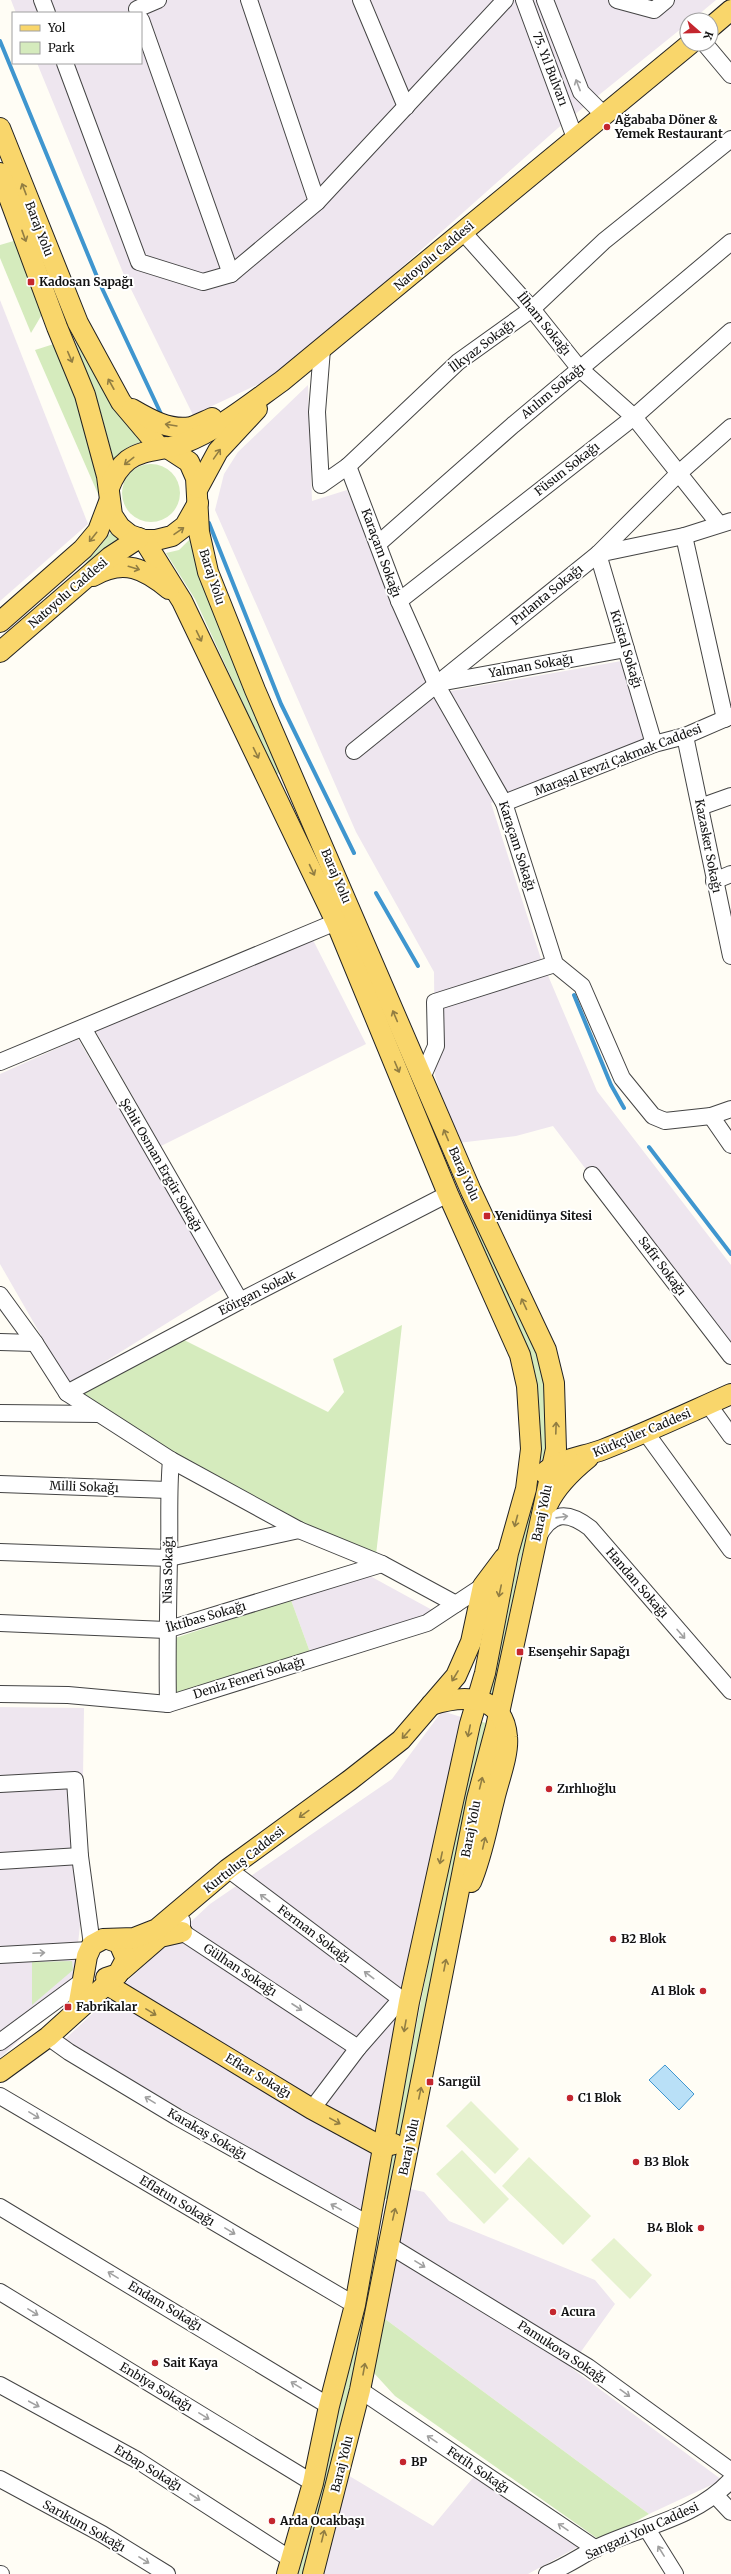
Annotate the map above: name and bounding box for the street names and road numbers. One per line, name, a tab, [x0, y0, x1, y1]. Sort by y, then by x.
street label: 75. Yıl Bulvarı	[529, 30, 571, 108]
street label: Baraj Yolu	[22, 199, 57, 259]
street label: Natoyolu Caddesi	[391, 218, 477, 293]
street label: İlham Sokağı	[514, 289, 574, 358]
street label: İlkyaz Sokağı	[446, 316, 517, 375]
street label: Atılım Sokağı	[517, 360, 588, 422]
street label: Füsun Sokağı	[531, 439, 602, 499]
street label: Karaçam Sokağı	[358, 506, 405, 599]
street label: Baraj Yolu	[196, 547, 229, 607]
street label: Natoyolu Caddesi	[25, 554, 110, 631]
street label: Pırlanta Sokağı	[508, 561, 586, 628]
street label: Kristal Sokağı	[607, 608, 646, 690]
street label: Yalman Sokağı	[486, 651, 575, 681]
street label: Maraşal Fevzi Çakmak Caddesi	[532, 721, 704, 798]
street label: Kazasker Sokağı	[692, 798, 725, 894]
street label: Karaçam Sokağı	[496, 799, 539, 893]
street label: Baraj Yolu	[318, 846, 355, 906]
street label: Şehit Osman Ergür Sokağı	[117, 1095, 206, 1234]
street label: Baraj Yolu	[446, 1144, 483, 1204]
street label: Safir Sokağı	[635, 1233, 690, 1298]
street label: Eöirgan Sokak	[216, 1267, 298, 1318]
street label: Kürkçüler Caddesi	[591, 1405, 693, 1460]
street label: Milli Sokağı	[49, 1478, 119, 1495]
street label: Baraj Yolu	[528, 1483, 555, 1543]
street label: Nisa Sokağı	[159, 1536, 176, 1604]
street label: Handan Sokağı	[603, 1545, 672, 1621]
street label: İktibas Sokağı	[164, 1598, 248, 1635]
street label: Deniz Feneri Sokağı	[191, 1653, 306, 1702]
street label: Baraj Yolu	[458, 1799, 483, 1859]
street label: Kurtuluş Caddesi	[200, 1823, 287, 1896]
street label: Ferman Sokağı	[275, 1901, 354, 1966]
street label: Gülhan Sokağı	[201, 1940, 280, 1999]
street label: Efkar Sokağı	[223, 2050, 294, 2101]
street label: Karakaş Sokağı	[165, 2105, 250, 2162]
street label: Baraj Yolu	[395, 2117, 422, 2177]
street label: Eflatun Sokağı	[137, 2172, 218, 2229]
street label: Endam Sokağı	[126, 2278, 205, 2334]
street label: Pamukova Sokağı	[515, 2317, 610, 2386]
street label: Enbiya Sokağı	[117, 2359, 195, 2414]
street label: Baraj Yolu	[327, 2434, 356, 2494]
street label: Erbap Sokağı	[112, 2442, 185, 2494]
street label: Fetih Sokağı	[444, 2443, 512, 2496]
street label: Sarıkum Sokağı	[40, 2497, 128, 2555]
street label: Sarıgazi Yolu Caddesi	[583, 2499, 701, 2562]

